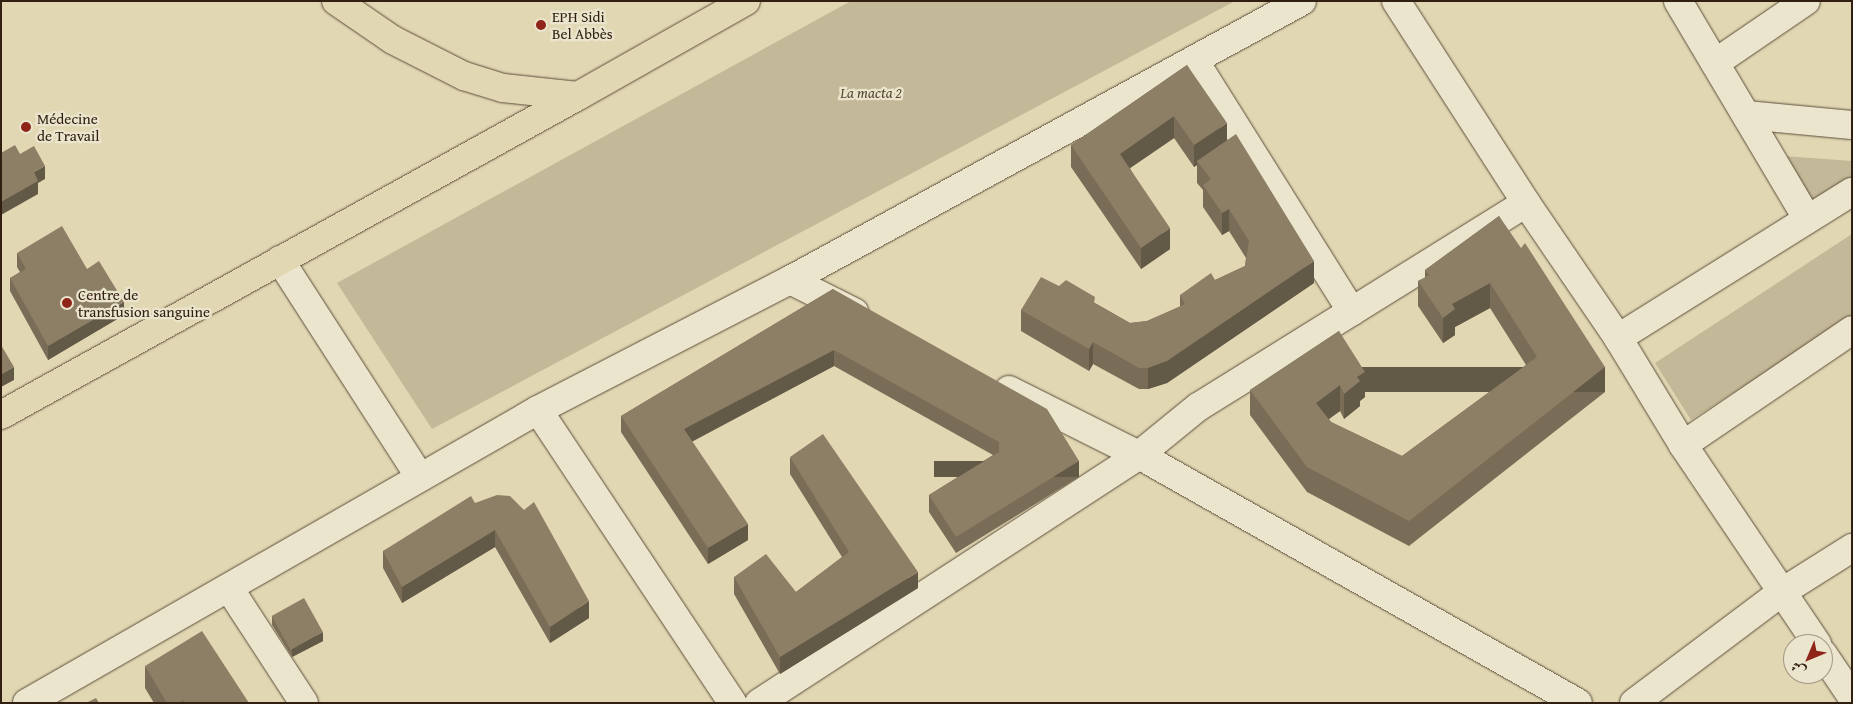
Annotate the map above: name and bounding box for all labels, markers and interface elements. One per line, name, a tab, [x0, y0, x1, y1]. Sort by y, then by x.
place label: EPH Sidi Bel Abbès	[552, 7, 613, 42]
marker: EPH Sidi Bel Abbès	[534, 18, 548, 32]
park label: La macta 2	[840, 84, 902, 102]
place label: Médecine de Travail	[37, 109, 99, 144]
marker: Médecine de Travail	[19, 120, 33, 134]
place label: Centre de transfusion sanguine	[78, 285, 210, 320]
marker: Centre de transfusion sanguine	[60, 296, 74, 310]
north arrow	[1783, 634, 1833, 684]
text: ش	[1786, 657, 1810, 681]

